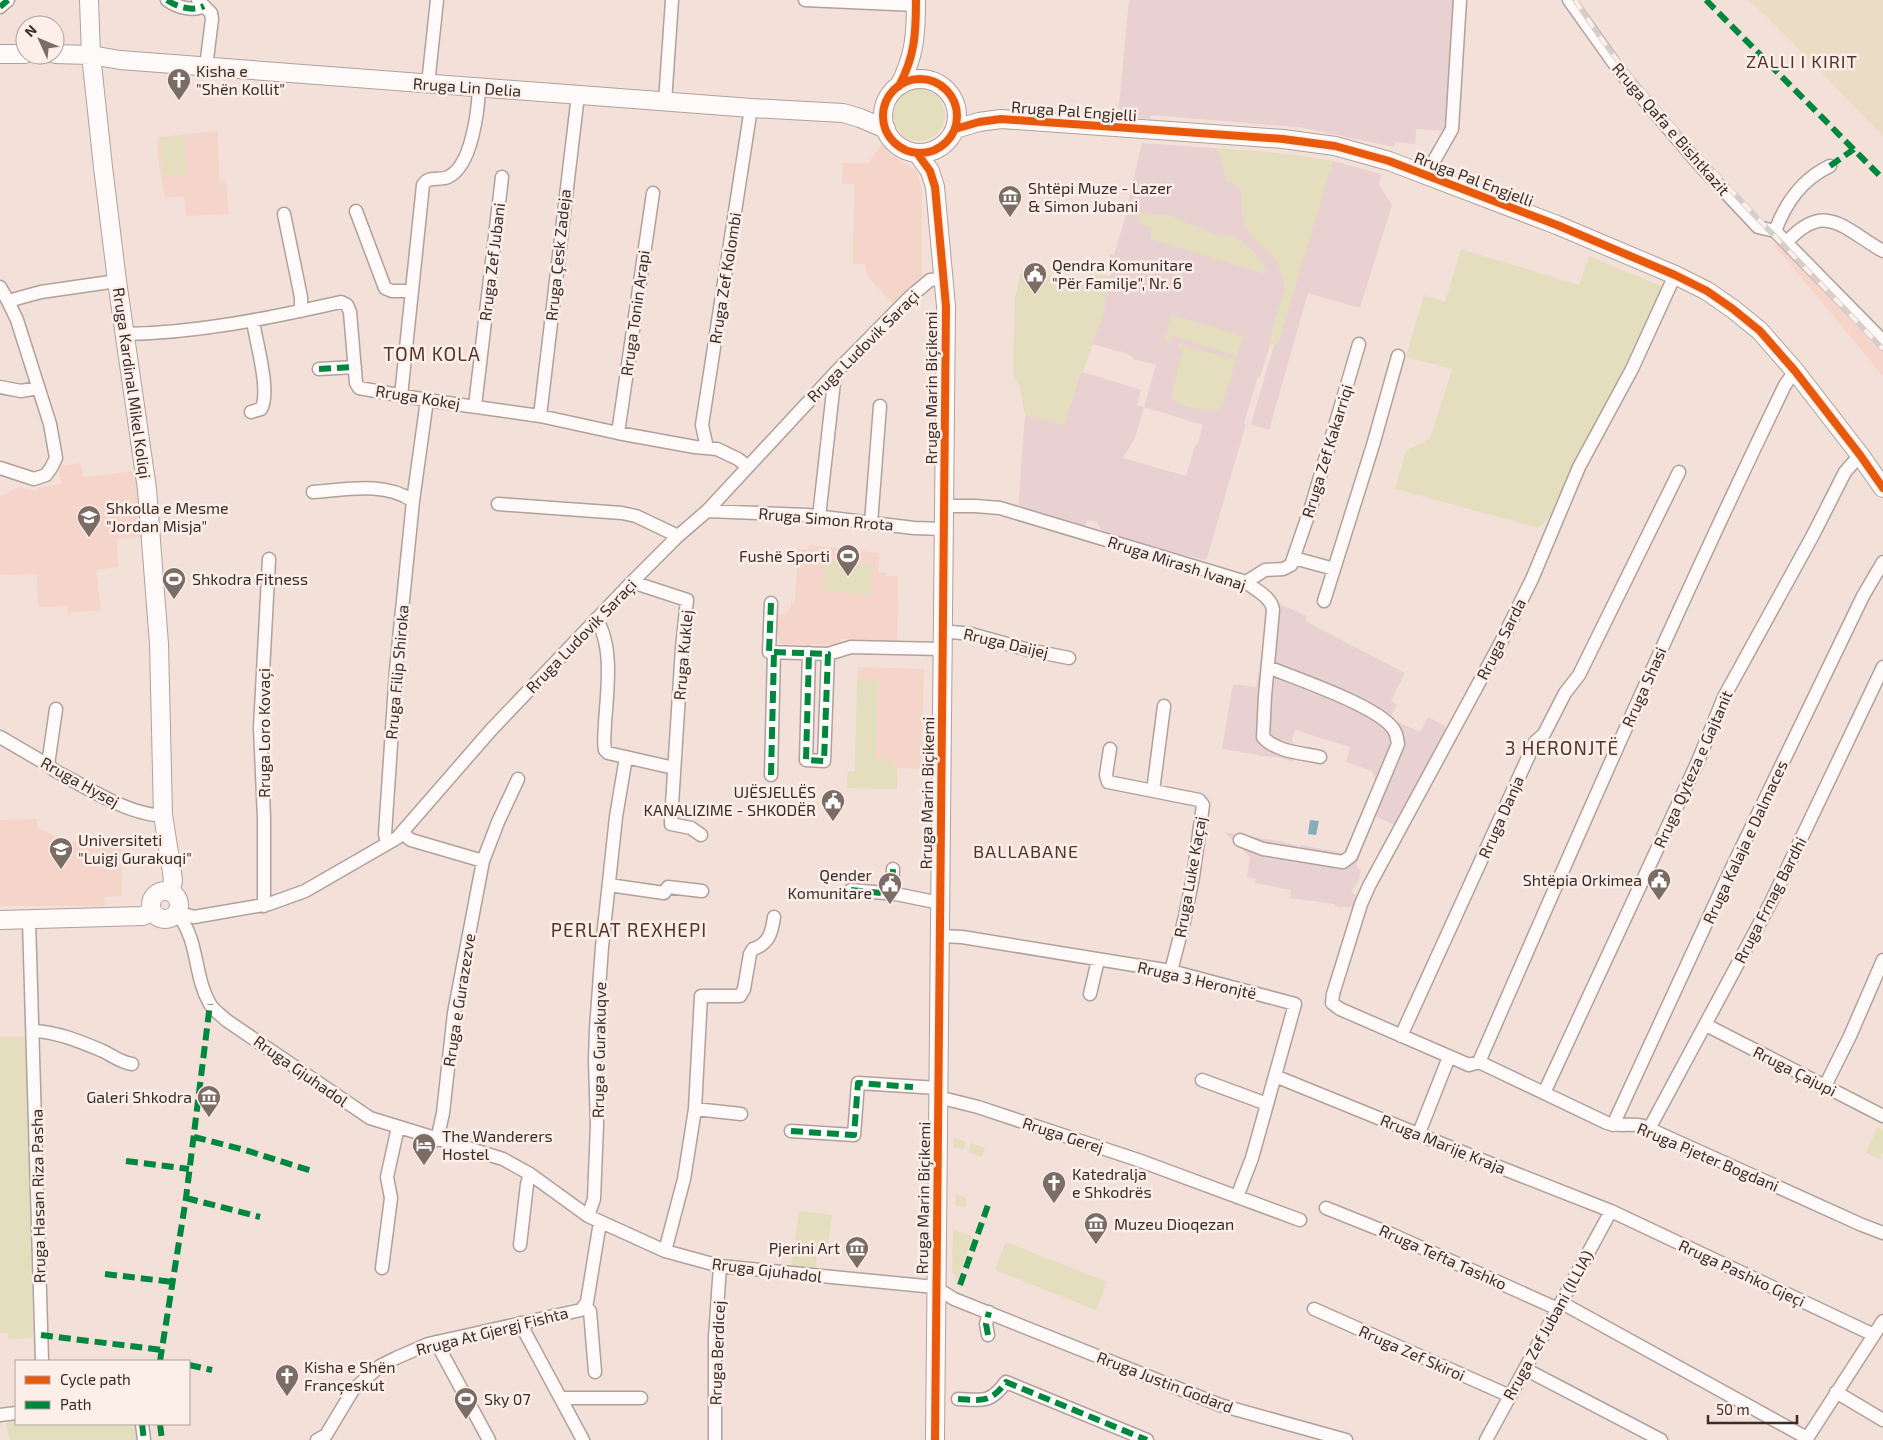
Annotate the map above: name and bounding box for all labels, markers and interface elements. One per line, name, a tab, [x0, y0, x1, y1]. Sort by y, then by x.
north arrow	[15, 15, 65, 65]
text: N	[21, 21, 40, 40]
district label: ZALLI I KIRIT	[1746, 50, 1858, 72]
street label: Rruga Qafa e Bishtkazit	[1608, 59, 1734, 199]
place label: Kisha e "Shën Kollit"	[196, 61, 285, 98]
church icon: Kisha e "Shën Kollit"	[166, 67, 192, 101]
street label: Rruga Lin Delia	[412, 73, 522, 100]
street label: Rruga Pal Engjelli	[1010, 97, 1138, 125]
street label: Rruga Pal Engjelli	[1412, 147, 1536, 211]
place label: Shtëpi Muze - Lazer & Simon Jubani	[1028, 178, 1173, 215]
museum icon: Shtëpi Muze - Lazer & Simon Jubani	[997, 184, 1023, 218]
street label: Rruga Çesk Zadeja	[541, 188, 575, 322]
street label: Rruga Zef Jubani	[475, 202, 508, 322]
street label: Rruga Zef Kolombi	[705, 211, 744, 345]
street label: Rruga Tonin Arapi	[616, 249, 653, 377]
place label: Qendra Komunitare "Për Familje", Nr. 6	[1052, 255, 1193, 293]
public building icon: Qendra Komunitare "Për Familje", Nr. 6	[1022, 261, 1048, 295]
street label: Rruga Kardinal Mikel Koliqi	[110, 286, 155, 480]
street label: Rruga Ludovik Saraçi	[803, 286, 923, 406]
street label: Rruga Marin Biçikemi	[921, 312, 941, 464]
district label: TOM KOLA	[383, 342, 481, 365]
street label: Rruga Kokej	[374, 380, 462, 414]
street label: Rruga Zef Kakarriqi	[1297, 382, 1356, 520]
place label: Shkolla e Mesme "Jordan Misja"	[106, 498, 229, 536]
street label: Rruga Simon Rrota	[758, 503, 894, 534]
school or university icon: Shkolla e Mesme "Jordan Misja"	[76, 504, 102, 538]
street label: Rruga Mirash Ivanaj	[1105, 531, 1249, 595]
sports icon: Fushë Sporti	[835, 543, 861, 577]
place label: Fushë Sporti	[739, 546, 830, 565]
sports icon: Shkodra Fitness	[161, 566, 187, 600]
place label: Shkodra Fitness	[192, 569, 308, 588]
street label: Rruga Ludovik Saraçi	[521, 575, 641, 697]
street label: Rruga Sarda	[1472, 595, 1529, 683]
street label: Rruga Filip Shiroka	[381, 604, 412, 740]
street label: Rruga Kuklej	[669, 609, 697, 701]
street label: Rruga Daijej	[962, 624, 1050, 662]
street label: Rruga Shasi	[1617, 644, 1670, 730]
street label: Rruga Loro Kovaçi	[254, 668, 274, 798]
street label: Rruga Qyteza e Gajtanit	[1649, 687, 1737, 851]
street label: Rruga Marin Biçikemi	[916, 716, 938, 870]
district label: 3 HERONJTË	[1505, 736, 1619, 759]
street label: Rruga Hysej	[37, 752, 123, 812]
street label: Rruga Kalaja e Dalmaces	[1698, 757, 1792, 927]
street label: Rruga Danja	[1474, 773, 1528, 861]
place label: UJËSJELLËS KANALIZIME - SHKODËR	[643, 782, 816, 819]
public building icon: UJËSJELLËS KANALIZIME - SHKODËR	[820, 788, 846, 822]
street label: Rruga Luke Kaçaj	[1169, 815, 1211, 939]
place label: Universiteti "Luigj Gurakuqi"	[78, 830, 192, 868]
street label: Rruga Frnag Bardhi	[1729, 833, 1810, 966]
school or university icon: Universiteti "Luigj Gurakuqi"	[48, 836, 74, 870]
district label: BALLABANE	[973, 840, 1079, 862]
place label: Qender Komunitare	[788, 865, 873, 902]
public building icon: Shtëpia Orkimea	[1646, 867, 1672, 901]
place label: Shtëpia Orkimea	[1523, 870, 1642, 889]
public building icon: Qender Komunitare	[877, 871, 903, 905]
district label: PERLAT REXHEPI	[551, 918, 707, 941]
street label: Rruga e Gurazezve	[439, 932, 478, 1068]
street label: Rruga 3 Heronjtë	[1135, 957, 1259, 1003]
street label: Rruga e Gurakuqve	[588, 982, 609, 1118]
street label: Rruga Gjuhadol	[250, 1031, 352, 1111]
street label: Rruga Çajupi	[1750, 1041, 1840, 1101]
museum icon: Galeri Shkodra	[196, 1084, 222, 1118]
place label: Galeri Shkodra	[86, 1087, 192, 1106]
street label: Rruga Hasan Riza Pasha	[26, 1109, 49, 1283]
street label: Rruga Marije Kraja	[1377, 1110, 1509, 1178]
street label: Rruga Gerej	[1020, 1112, 1106, 1158]
street label: Rruga Pjeter Bogdani	[1634, 1118, 1782, 1196]
street label: Rruga Marin Biçikemi	[912, 1121, 934, 1275]
place label: The Wanderers Hostel	[442, 1126, 553, 1163]
hotel icon: The Wanderers Hostel	[411, 1132, 437, 1166]
place label: Katedralja e Shkodrës	[1072, 1164, 1152, 1201]
church icon: Katedralja e Shkodrës	[1041, 1170, 1067, 1204]
museum icon: Muzeu Dioqezan	[1083, 1211, 1109, 1245]
place label: Muzeu Dioqezan	[1114, 1214, 1234, 1233]
street label: Rruga Tefta Tashko	[1377, 1220, 1510, 1293]
museum icon: Pjerini Art	[844, 1235, 870, 1269]
street label: Rruga Pashko Gjeçi	[1676, 1235, 1808, 1311]
place label: Pjerini Art	[769, 1238, 840, 1258]
street label: Rruga Zef Jubani (ILLIA)	[1498, 1247, 1597, 1403]
street label: Rruga Gjuhadol	[711, 1253, 823, 1287]
street label: Rruga Berdicej	[705, 1300, 729, 1406]
street label: Rruga At Gjergj Fishta	[414, 1302, 570, 1360]
street label: Rruga Zef Skiroi	[1356, 1321, 1468, 1384]
street label: Rruga Justin Godard	[1094, 1347, 1236, 1416]
place label: Kisha e Shën Françeskut	[304, 1357, 396, 1395]
legend	[15, 1360, 190, 1425]
church icon: Kisha e Shën Françeskut	[274, 1363, 300, 1397]
text: Cycle path	[60, 1370, 131, 1388]
sports icon: Sky 07	[453, 1386, 479, 1420]
place label: Sky 07	[484, 1389, 531, 1408]
scale bar	[1708, 1392, 1797, 1424]
text: Path	[60, 1395, 91, 1413]
text: 50 m	[1716, 1400, 1750, 1418]

